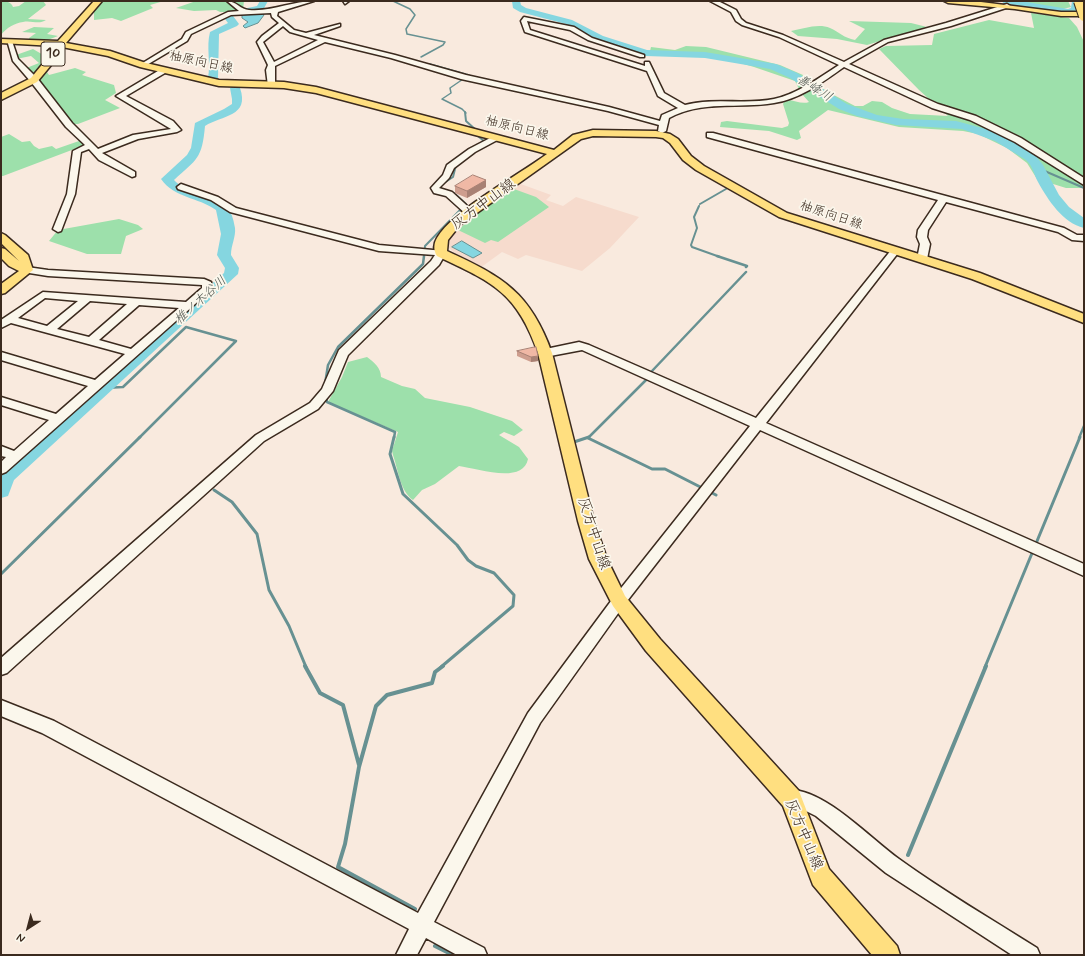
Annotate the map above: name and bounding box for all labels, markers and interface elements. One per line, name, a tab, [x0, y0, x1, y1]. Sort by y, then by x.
road number: 10	[41, 42, 65, 66]
street label: 柚原向日線	[168, 49, 234, 77]
water label: 善峰川	[793, 72, 835, 106]
street label: 柚原向日線	[484, 114, 550, 144]
street label: 灰方中山線	[448, 176, 520, 234]
street label: 柚原向日線	[798, 199, 864, 233]
water label: 椎ノ木谷川	[172, 273, 230, 329]
street label: 灰方中山線	[573, 496, 613, 572]
street label: 灰方中山線	[780, 797, 826, 873]
north arrow	[8, 908, 48, 948]
text: N	[14, 930, 28, 946]

